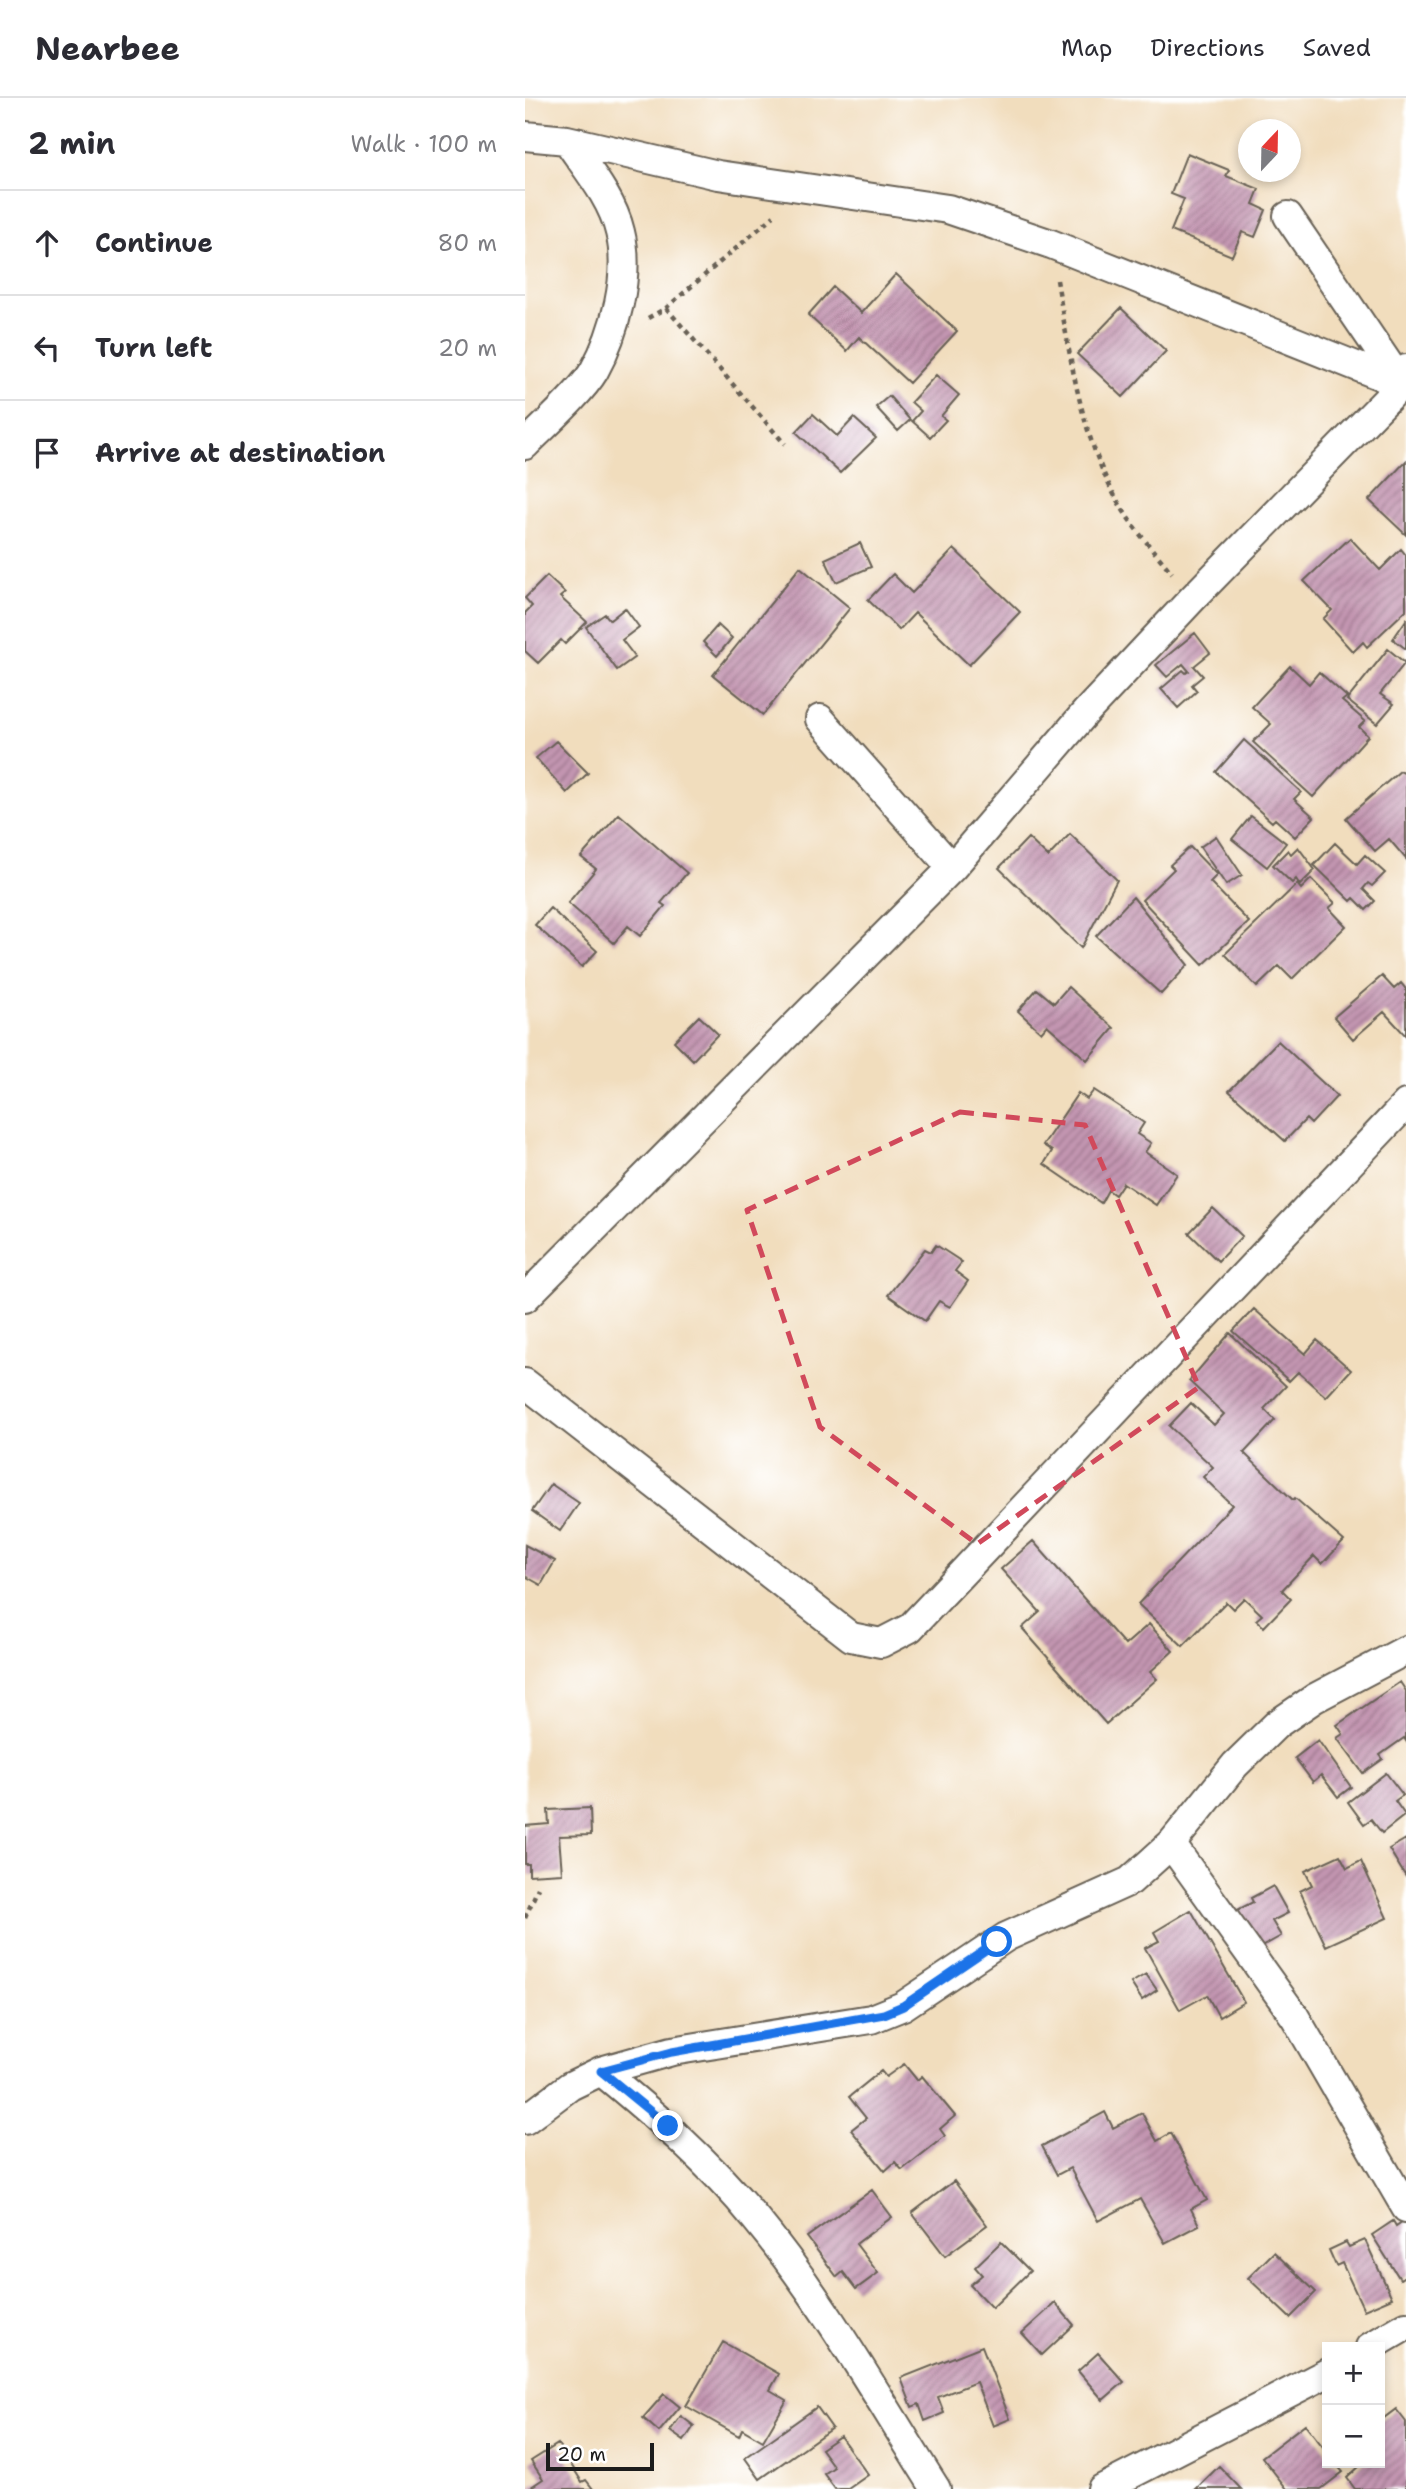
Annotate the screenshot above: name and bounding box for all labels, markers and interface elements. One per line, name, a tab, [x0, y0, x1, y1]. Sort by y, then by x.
text: Nearbee	[35, 26, 180, 71]
text: Map	[1061, 32, 1112, 64]
text: Directions	[1150, 32, 1265, 64]
text: Saved	[1303, 32, 1371, 64]
north arrow	[1238, 119, 1301, 182]
text: 2 min	[28, 123, 115, 164]
text: Walk · 100 m	[351, 129, 497, 159]
icon: ahead	[28, 224, 66, 262]
text: Continue	[95, 225, 213, 260]
text: 80 m	[438, 228, 497, 258]
icon: left	[28, 329, 66, 367]
text: Turn left	[95, 330, 212, 365]
text: 20 m	[438, 333, 497, 363]
icon: arrive	[28, 434, 66, 472]
text: Arrive at destination	[95, 435, 385, 470]
route start	[981, 1926, 1012, 1957]
route end	[652, 2110, 683, 2141]
map controls	[1322, 2342, 1385, 2468]
button: +	[1322, 2342, 1385, 2405]
button: −	[1322, 2405, 1385, 2468]
scale bar	[546, 2440, 655, 2472]
text: 20 m	[557, 2442, 606, 2467]

